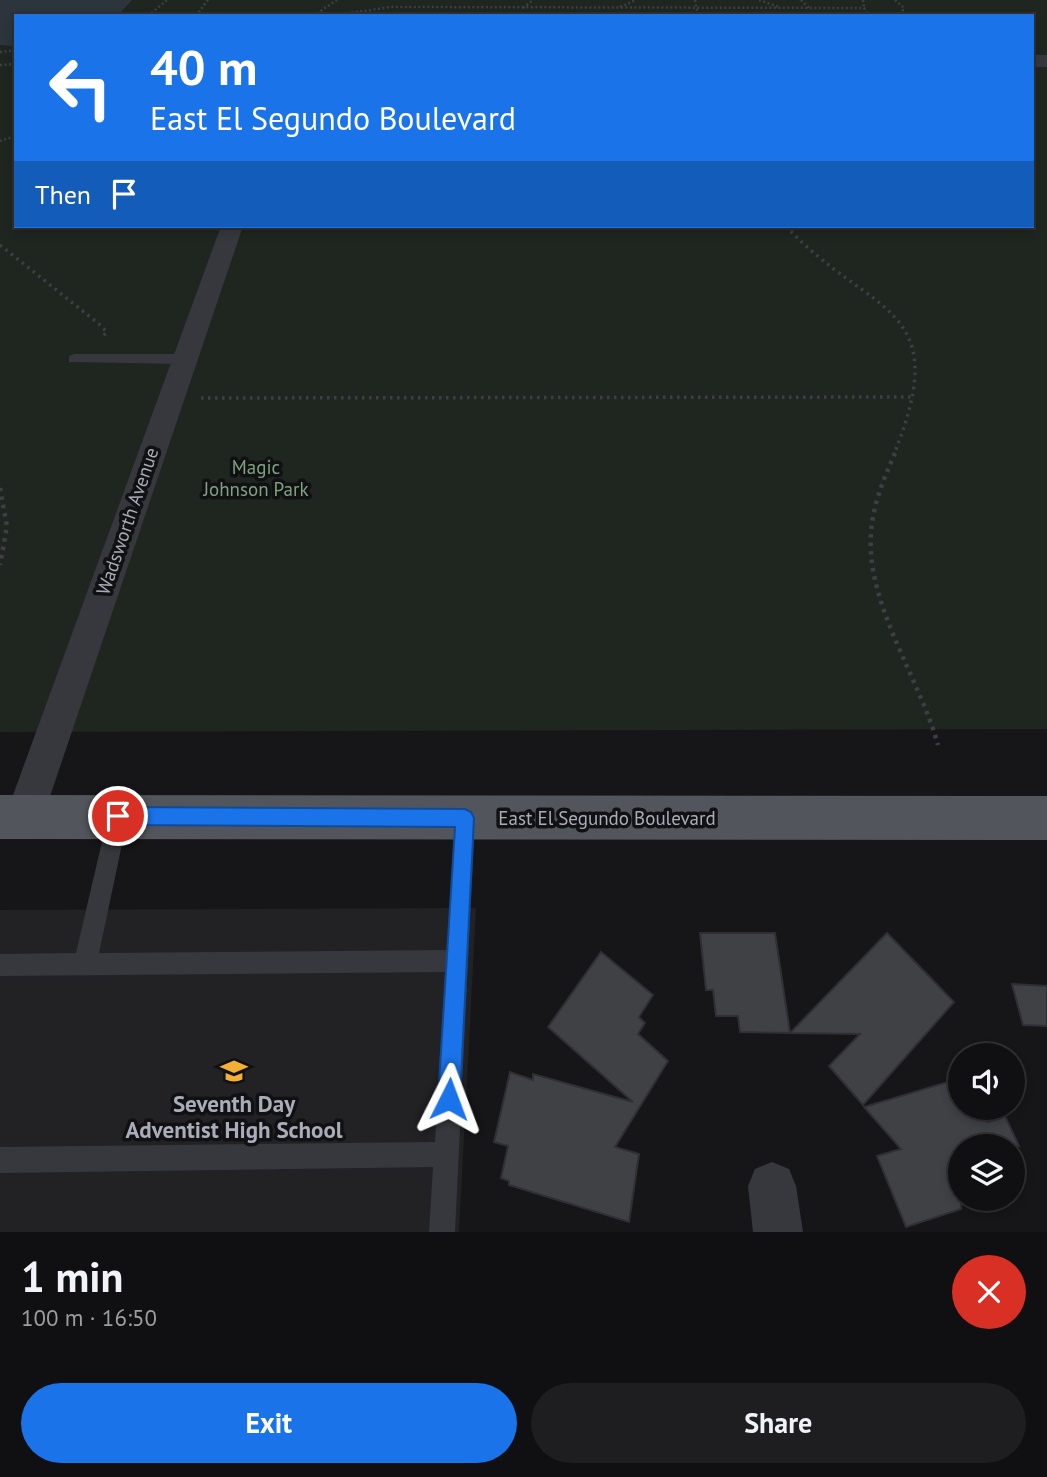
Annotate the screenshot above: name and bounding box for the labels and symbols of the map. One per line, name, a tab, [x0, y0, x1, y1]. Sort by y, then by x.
street label: Wadsworth Avenue	[91, 444, 163, 598]
park label: Magic Johnson Park	[202, 455, 309, 501]
pin	[88, 786, 148, 846]
street label: East El Segundo Boulevard	[498, 806, 716, 830]
school or university icon: Seventh Day Adventist High School	[219, 1056, 249, 1086]
position arrow	[412, 1062, 486, 1136]
place label: Seventh Day Adventist High School	[125, 1089, 343, 1144]

